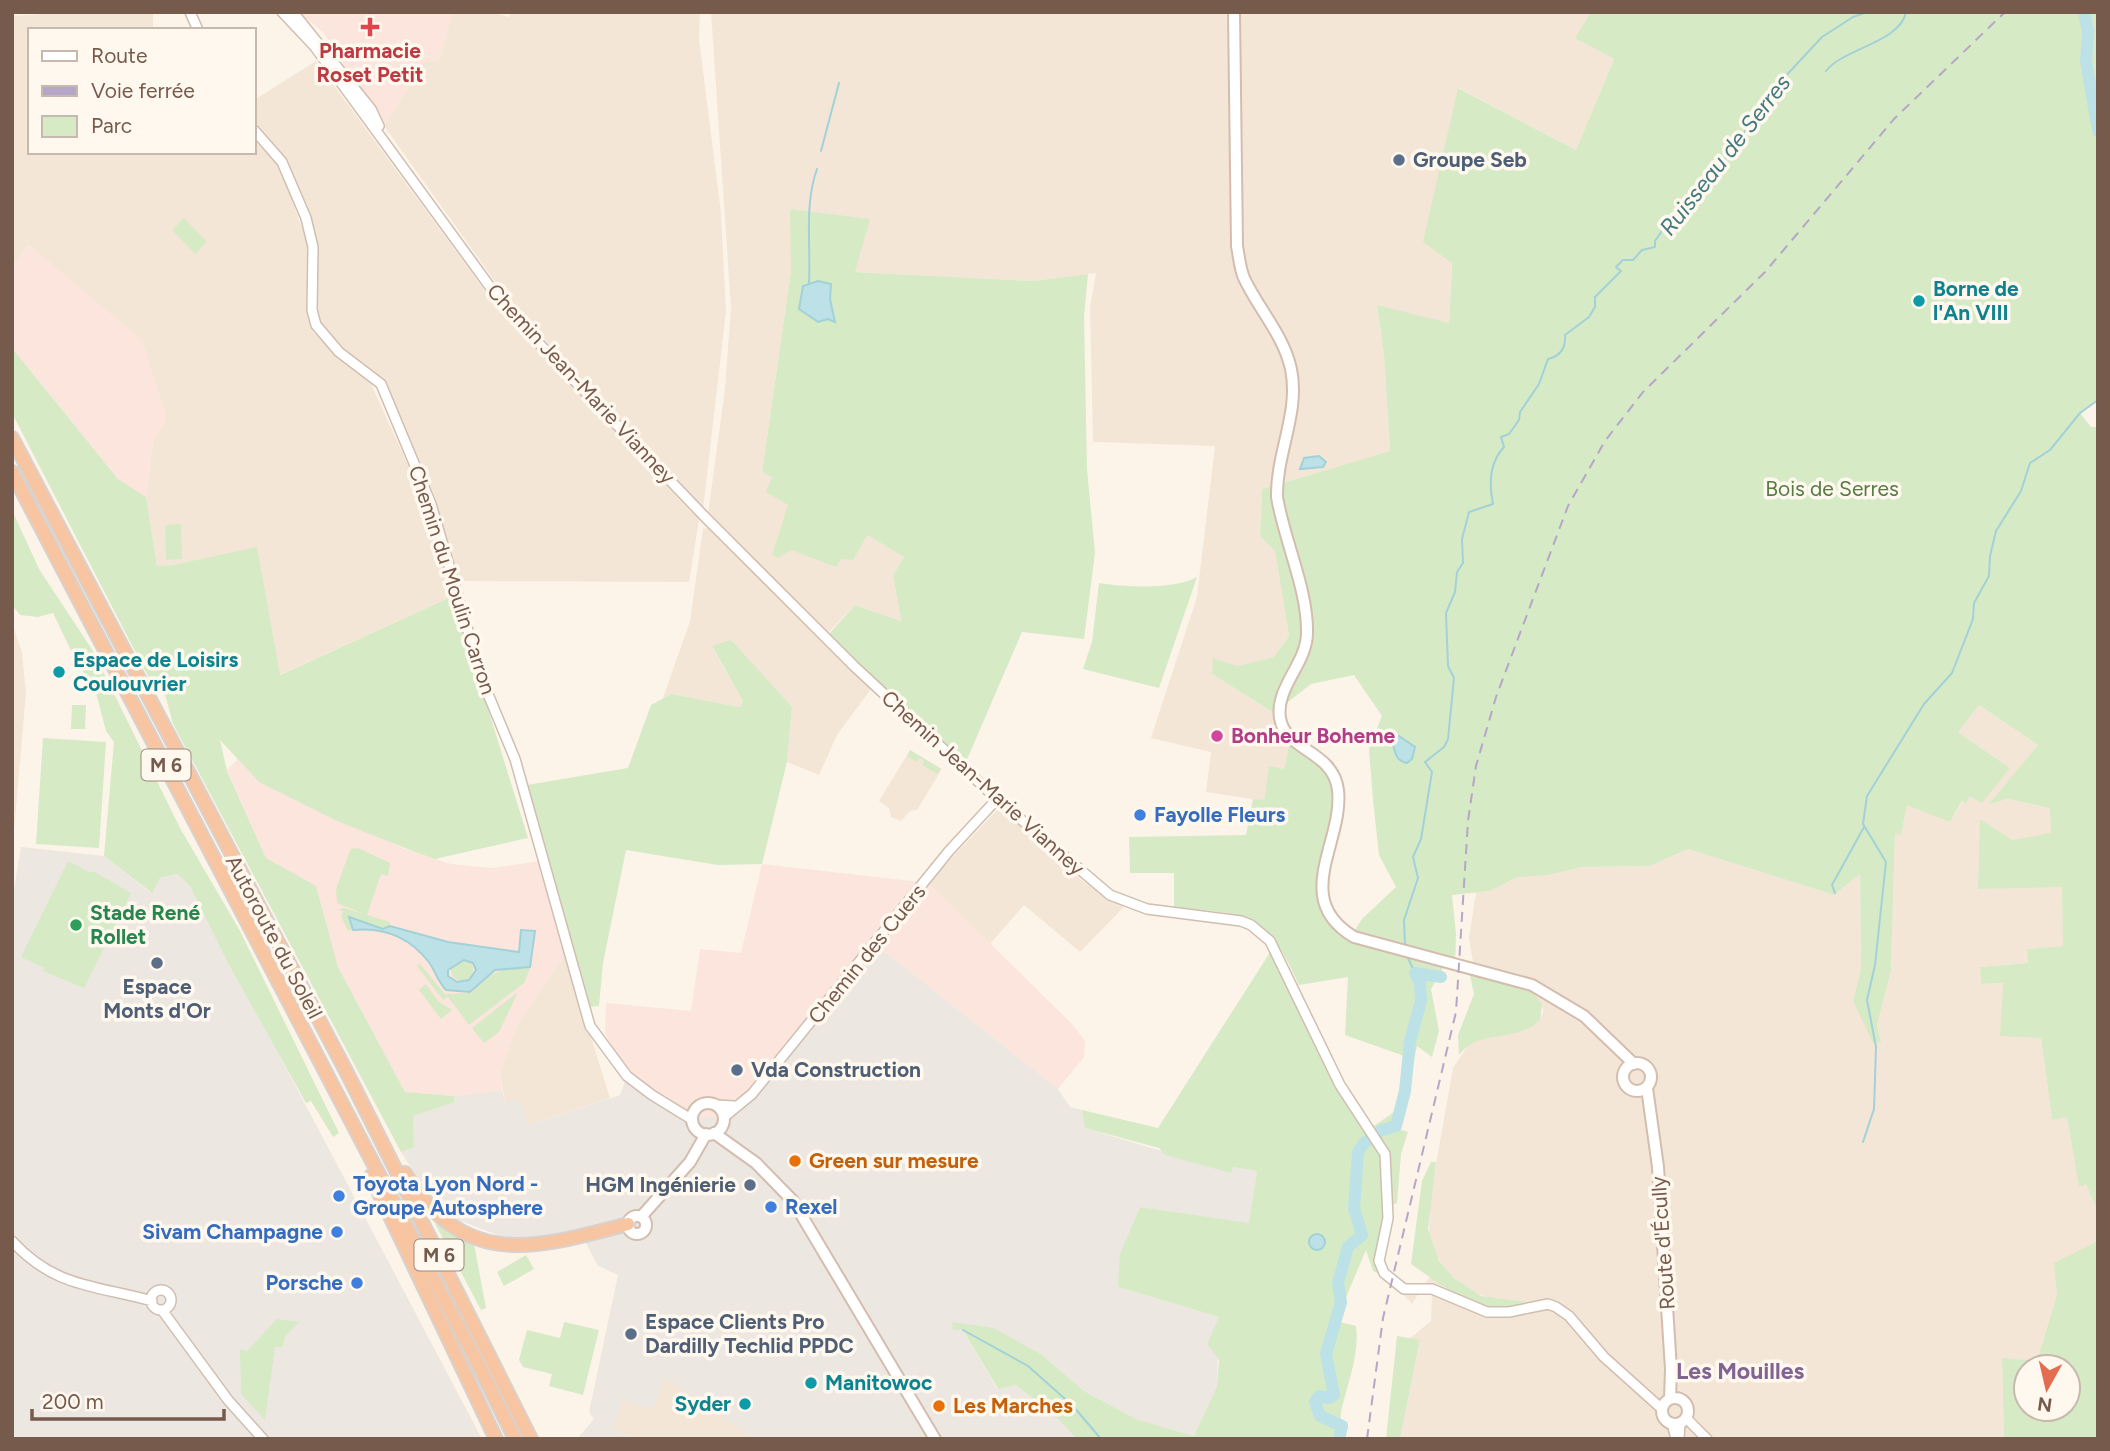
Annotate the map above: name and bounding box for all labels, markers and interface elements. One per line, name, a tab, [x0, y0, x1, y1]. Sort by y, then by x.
marker: Pharmacie Roset Petit	[362, 19, 378, 35]
legend	[28, 28, 256, 154]
place label: Pharmacie Roset Petit	[316, 38, 424, 87]
text: Route	[91, 43, 147, 68]
water label: Ruisseau de Serres	[1654, 69, 1797, 241]
text: Voie ferrée	[91, 78, 195, 103]
text: Parc	[91, 113, 132, 138]
place label: Groupe Seb	[1413, 147, 1527, 172]
marker: Groupe Seb	[1391, 152, 1407, 168]
place label: Borne de l'An VIII	[1933, 276, 2019, 325]
street label: Chemin Jean-Marie Vianney	[482, 278, 681, 489]
marker: Borne de l'An VIII	[1911, 293, 1927, 309]
street label: Chemin du Moulin Carron	[404, 462, 501, 697]
park label: Bois de Serres	[1765, 476, 1899, 501]
place label: Espace de Loisirs Coulouvrier	[73, 647, 238, 696]
marker: Espace de Loisirs Coulouvrier	[51, 664, 67, 680]
street label: Chemin Jean-Marie Vianney	[877, 685, 1090, 880]
place label: Bonheur Boheme	[1231, 723, 1395, 748]
marker: Bonheur Boheme	[1209, 728, 1225, 744]
road number: M 6	[142, 750, 190, 780]
place label: Fayolle Fleurs	[1154, 802, 1286, 827]
marker: Fayolle Fleurs	[1132, 807, 1148, 823]
street label: Autoroute du Soleil	[221, 851, 328, 1023]
street label: Chemin des Cuers	[803, 879, 930, 1028]
place label: Stade René Rollet	[90, 900, 200, 949]
marker: Stade René Rollet	[68, 917, 84, 933]
marker: Espace Monts d'Or	[149, 955, 165, 971]
place label: Espace Monts d'Or	[103, 974, 211, 1023]
place label: Vda Construction	[751, 1057, 921, 1082]
marker: Vda Construction	[729, 1062, 745, 1078]
place label: Green sur mesure	[809, 1148, 979, 1173]
marker: Green sur mesure	[787, 1153, 803, 1169]
place label: Toyota Lyon Nord - Groupe Autosphere	[353, 1171, 543, 1220]
place label: HGM Ingénierie	[585, 1172, 736, 1197]
street label: Route d'Écully	[1645, 1175, 1680, 1311]
marker: HGM Ingénierie	[742, 1177, 758, 1193]
marker: Toyota Lyon Nord - Groupe Autosphere	[331, 1188, 347, 1204]
place label: Rexel	[785, 1194, 837, 1219]
marker: Rexel	[763, 1199, 779, 1215]
place label: Sivam Champagne	[142, 1219, 323, 1244]
marker: Sivam Champagne	[329, 1224, 345, 1240]
road number: M 6	[414, 1240, 464, 1270]
place label: Porsche	[266, 1270, 343, 1295]
marker: Porsche	[349, 1275, 365, 1291]
place label: Espace Clients Pro Dardilly Techlid PPDC	[645, 1309, 854, 1358]
marker: Espace Clients Pro Dardilly Techlid PPDC	[623, 1326, 639, 1342]
north arrow	[2012, 1353, 2082, 1423]
district label: Les Mouilles	[1676, 1357, 1804, 1385]
place label: Manitowoc	[825, 1370, 933, 1395]
marker: Manitowoc	[803, 1375, 819, 1391]
scale bar	[32, 1378, 224, 1422]
text: 200 m	[42, 1389, 104, 1414]
place label: Syder	[674, 1391, 731, 1416]
text: N	[2036, 1392, 2054, 1417]
place label: Les Marches	[953, 1393, 1073, 1418]
marker: Syder	[737, 1396, 753, 1412]
marker: Les Marches	[931, 1398, 947, 1414]

